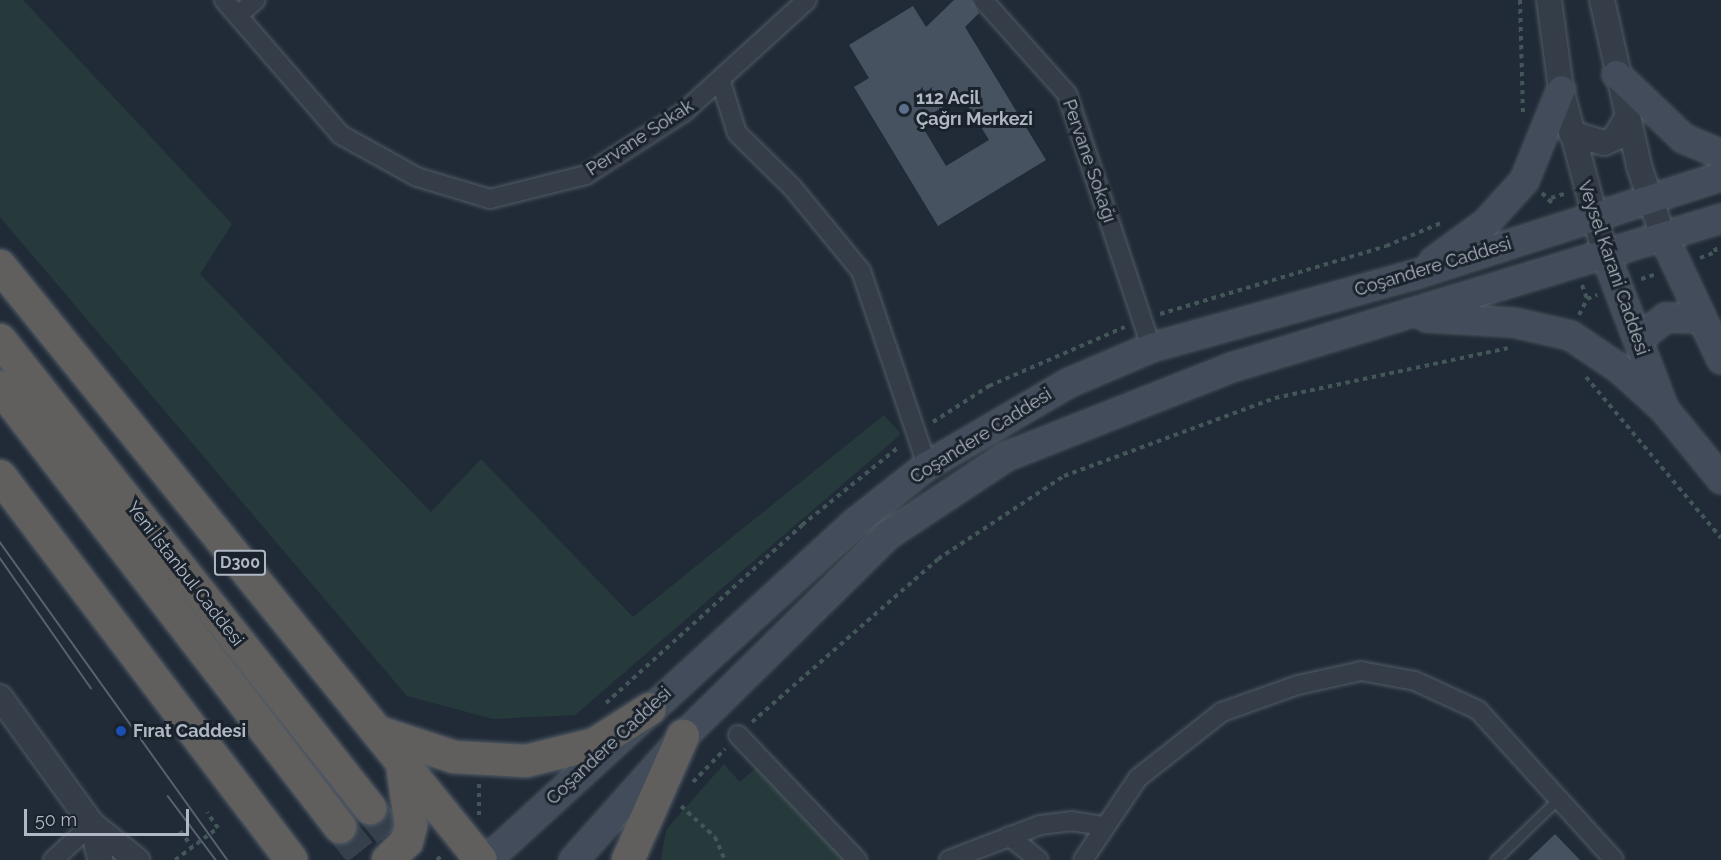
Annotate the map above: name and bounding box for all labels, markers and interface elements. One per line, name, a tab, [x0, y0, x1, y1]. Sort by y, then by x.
place label: 112 Acil Çağrı Merkezi	[916, 88, 1033, 130]
street label: Pervane Sokak	[582, 95, 698, 181]
street label: Pervane Sokağı	[1058, 97, 1120, 225]
marker: 112 Acil Çağrı Merkezi	[897, 102, 911, 116]
street label: Veysel Karani Caddesi	[1573, 178, 1653, 358]
street label: Coşandere Caddesi	[1352, 233, 1514, 301]
street label: Coşandere Caddesi	[906, 384, 1056, 488]
street label: Yeni İstanbul Caddesi	[122, 497, 248, 651]
road number: D300	[213, 550, 267, 576]
street label: Coşandere Caddesi	[542, 683, 676, 809]
place label: Fırat Caddesi	[133, 720, 246, 742]
marker: Fırat Caddesi	[114, 724, 128, 738]
scale bar	[27, 797, 192, 835]
text: 50 m	[35, 809, 77, 830]

